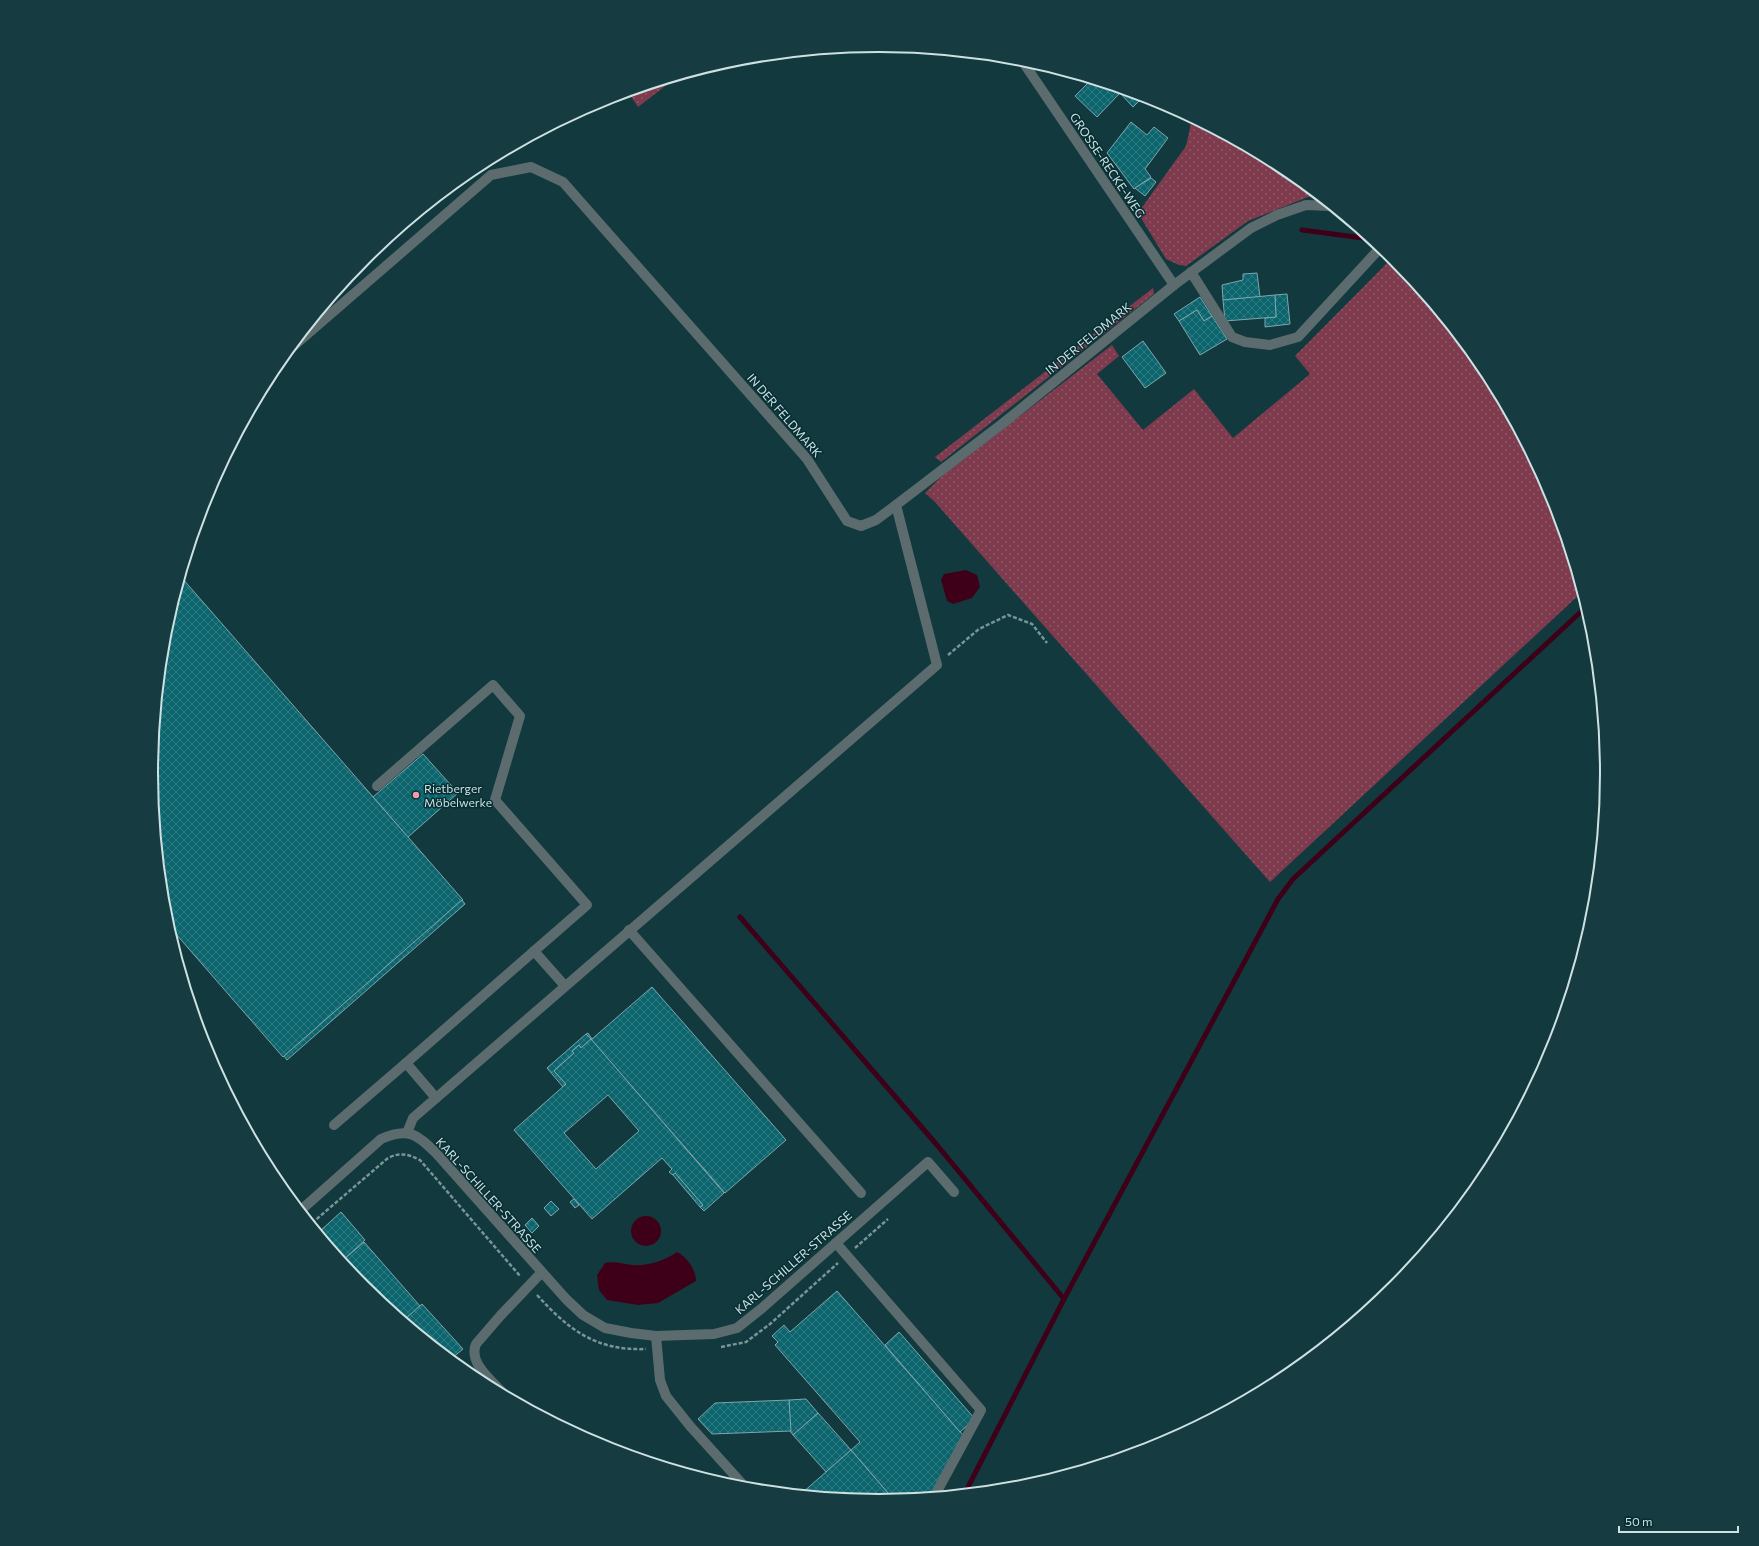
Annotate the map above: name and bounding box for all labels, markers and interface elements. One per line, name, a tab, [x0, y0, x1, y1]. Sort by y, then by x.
street label: GROSSE-RECKE-WEG	[1068, 110, 1148, 220]
street label: IN DER FELDMARK	[1042, 299, 1134, 377]
street label: IN DER FELDMARK	[745, 370, 825, 460]
place label: Rietberger Möbelwerke	[424, 781, 492, 809]
marker: Rietberger Möbelwerke	[411, 790, 421, 800]
street label: KARL-SCHILLER-STRASSE	[434, 1135, 544, 1255]
street label: KARL-SCHILLER-STRASSE	[732, 1208, 854, 1316]
scale bar	[1619, 1508, 1738, 1534]
text: 50 m	[1625, 1514, 1653, 1528]

